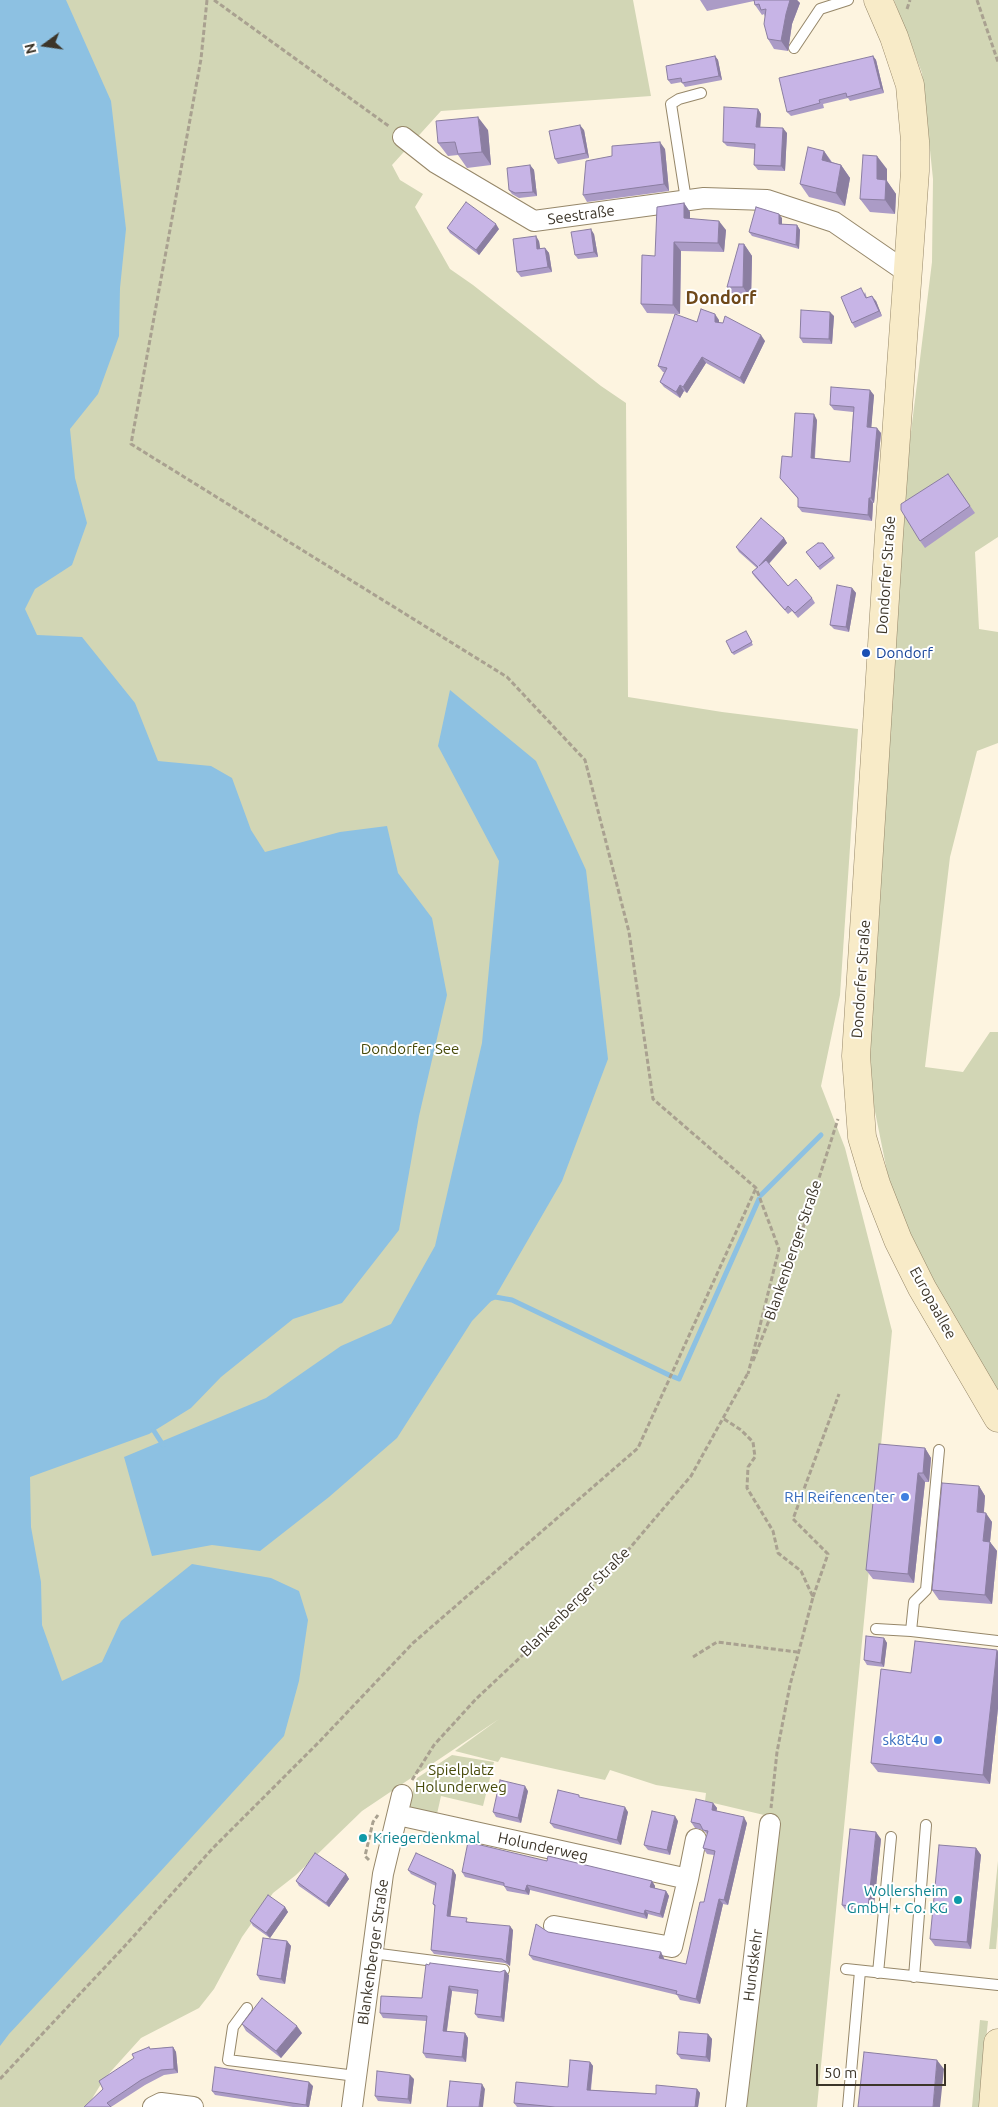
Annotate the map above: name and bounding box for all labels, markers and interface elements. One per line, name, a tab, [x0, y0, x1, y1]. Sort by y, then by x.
north arrow	[20, 20, 70, 70]
text: N	[21, 42, 39, 56]
street label: Seestraße	[546, 201, 616, 229]
district label: Dondorf	[686, 287, 756, 309]
street label: Dondorfer Straße	[873, 515, 899, 635]
place label: Dondorf	[876, 644, 933, 662]
marker: Dondorf	[860, 647, 872, 659]
street label: Dondorfer Straße	[848, 919, 874, 1039]
park label: Dondorfer See	[361, 1040, 459, 1058]
street label: Blankenberger Straße	[761, 1178, 825, 1322]
street label: Europaallee	[906, 1264, 960, 1342]
place label: RH Reifencenter	[784, 1488, 895, 1506]
marker: RH Reifencenter	[899, 1491, 911, 1503]
street label: Blankenberger Straße	[517, 1544, 633, 1660]
place label: sk8t4u	[883, 1731, 928, 1749]
marker: sk8t4u	[932, 1734, 944, 1746]
park label: Spielplatz Holunderweg	[415, 1761, 507, 1796]
place label: Kriegerdenkmal	[373, 1829, 480, 1847]
street label: Holunderweg	[496, 1829, 590, 1865]
marker: Kriegerdenkmal	[357, 1832, 369, 1844]
street label: Blankenberger Straße	[354, 1878, 392, 2026]
place label: Wollersheim GmbH + Co. KG	[847, 1882, 948, 1917]
marker: Wollersheim GmbH + Co. KG	[952, 1894, 964, 1906]
street label: Hundskehr	[740, 1928, 766, 2002]
scale bar	[818, 2054, 948, 2086]
text: 50 m	[824, 2064, 857, 2081]

